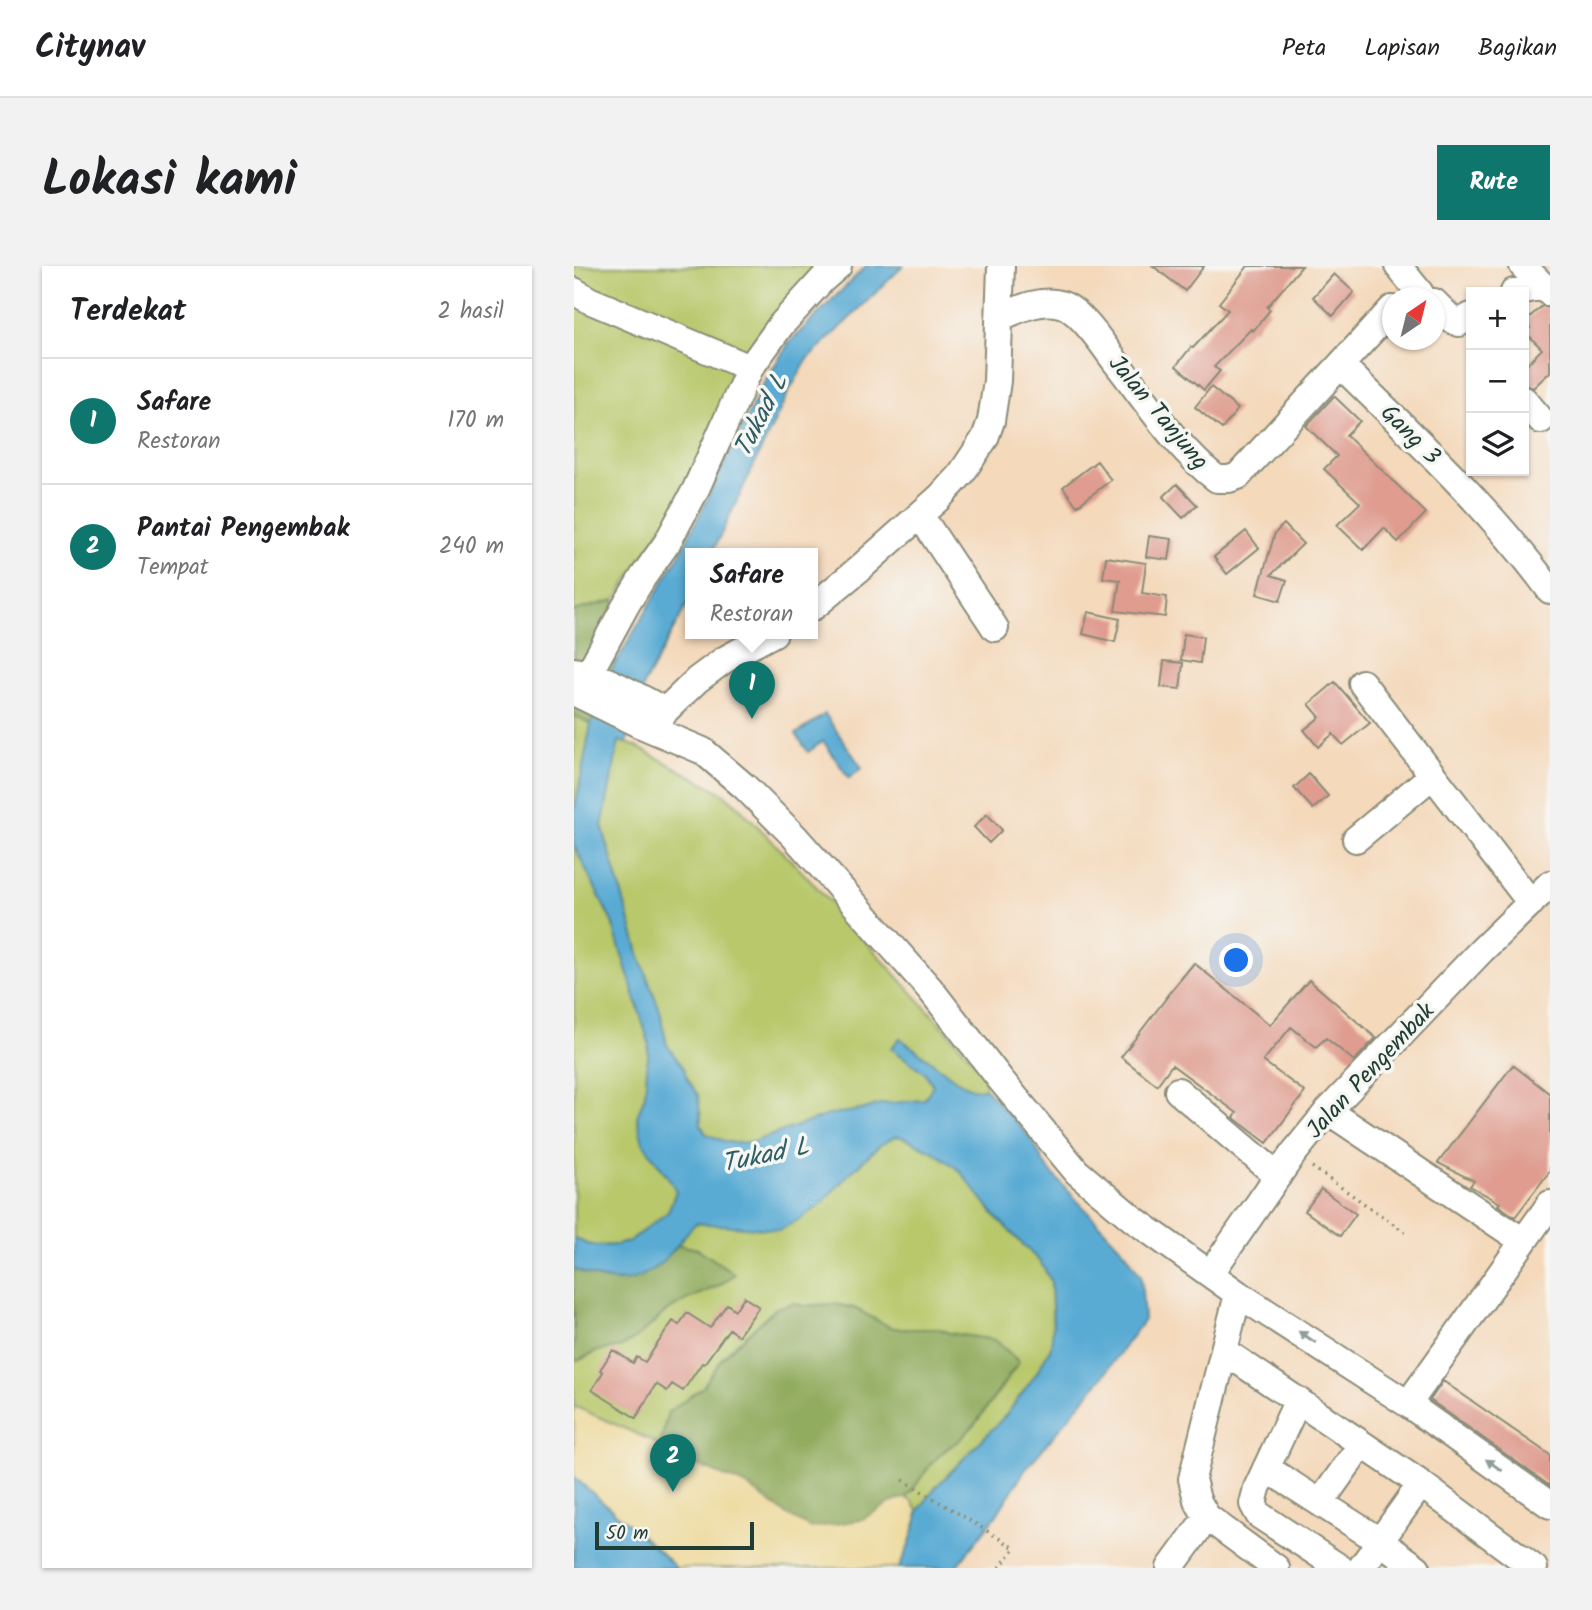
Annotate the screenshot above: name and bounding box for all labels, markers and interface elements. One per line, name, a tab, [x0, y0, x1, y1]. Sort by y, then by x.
text: Citynav	[35, 22, 145, 75]
text: Peta	[1282, 29, 1326, 68]
text: Lapisan	[1364, 29, 1440, 68]
text: Bagikan	[1478, 29, 1557, 68]
text: Lokasi kami	[42, 143, 297, 221]
button: Rute	[1437, 145, 1550, 220]
north arrow	[1382, 287, 1445, 350]
map controls	[1466, 287, 1529, 476]
button: +	[1466, 287, 1529, 350]
text: Terdekat	[70, 288, 186, 336]
text: 2 hasil	[437, 294, 504, 330]
street label: Jalan Tanjung	[1098, 347, 1218, 479]
button: −	[1466, 350, 1529, 413]
water label: Tukad L	[723, 367, 801, 465]
text: Safare	[137, 382, 211, 424]
street label: Gang 3	[1370, 395, 1450, 475]
text: 1	[90, 403, 96, 439]
text: 170 m	[447, 403, 504, 439]
button: layers	[1466, 413, 1529, 476]
text: Restoran	[137, 424, 221, 460]
text: Pantai Pengembak	[137, 508, 349, 550]
text: 2	[86, 529, 100, 565]
text: 240 m	[439, 529, 504, 565]
popup	[685, 548, 818, 639]
text: Tempat	[137, 550, 209, 586]
text: Safare	[710, 555, 784, 597]
text: Restoran	[710, 597, 793, 633]
pin: 1	[729, 661, 775, 719]
your location	[1219, 943, 1253, 977]
street label: Jalan Pengembak	[1297, 993, 1446, 1148]
water label: Tukad L	[718, 1126, 813, 1186]
one-way arrow	[1297, 1331, 1316, 1344]
pin: 2	[650, 1434, 696, 1492]
one-way arrow	[1485, 1458, 1503, 1472]
scale bar	[595, 1519, 754, 1551]
text: 50 m	[606, 1519, 648, 1549]

